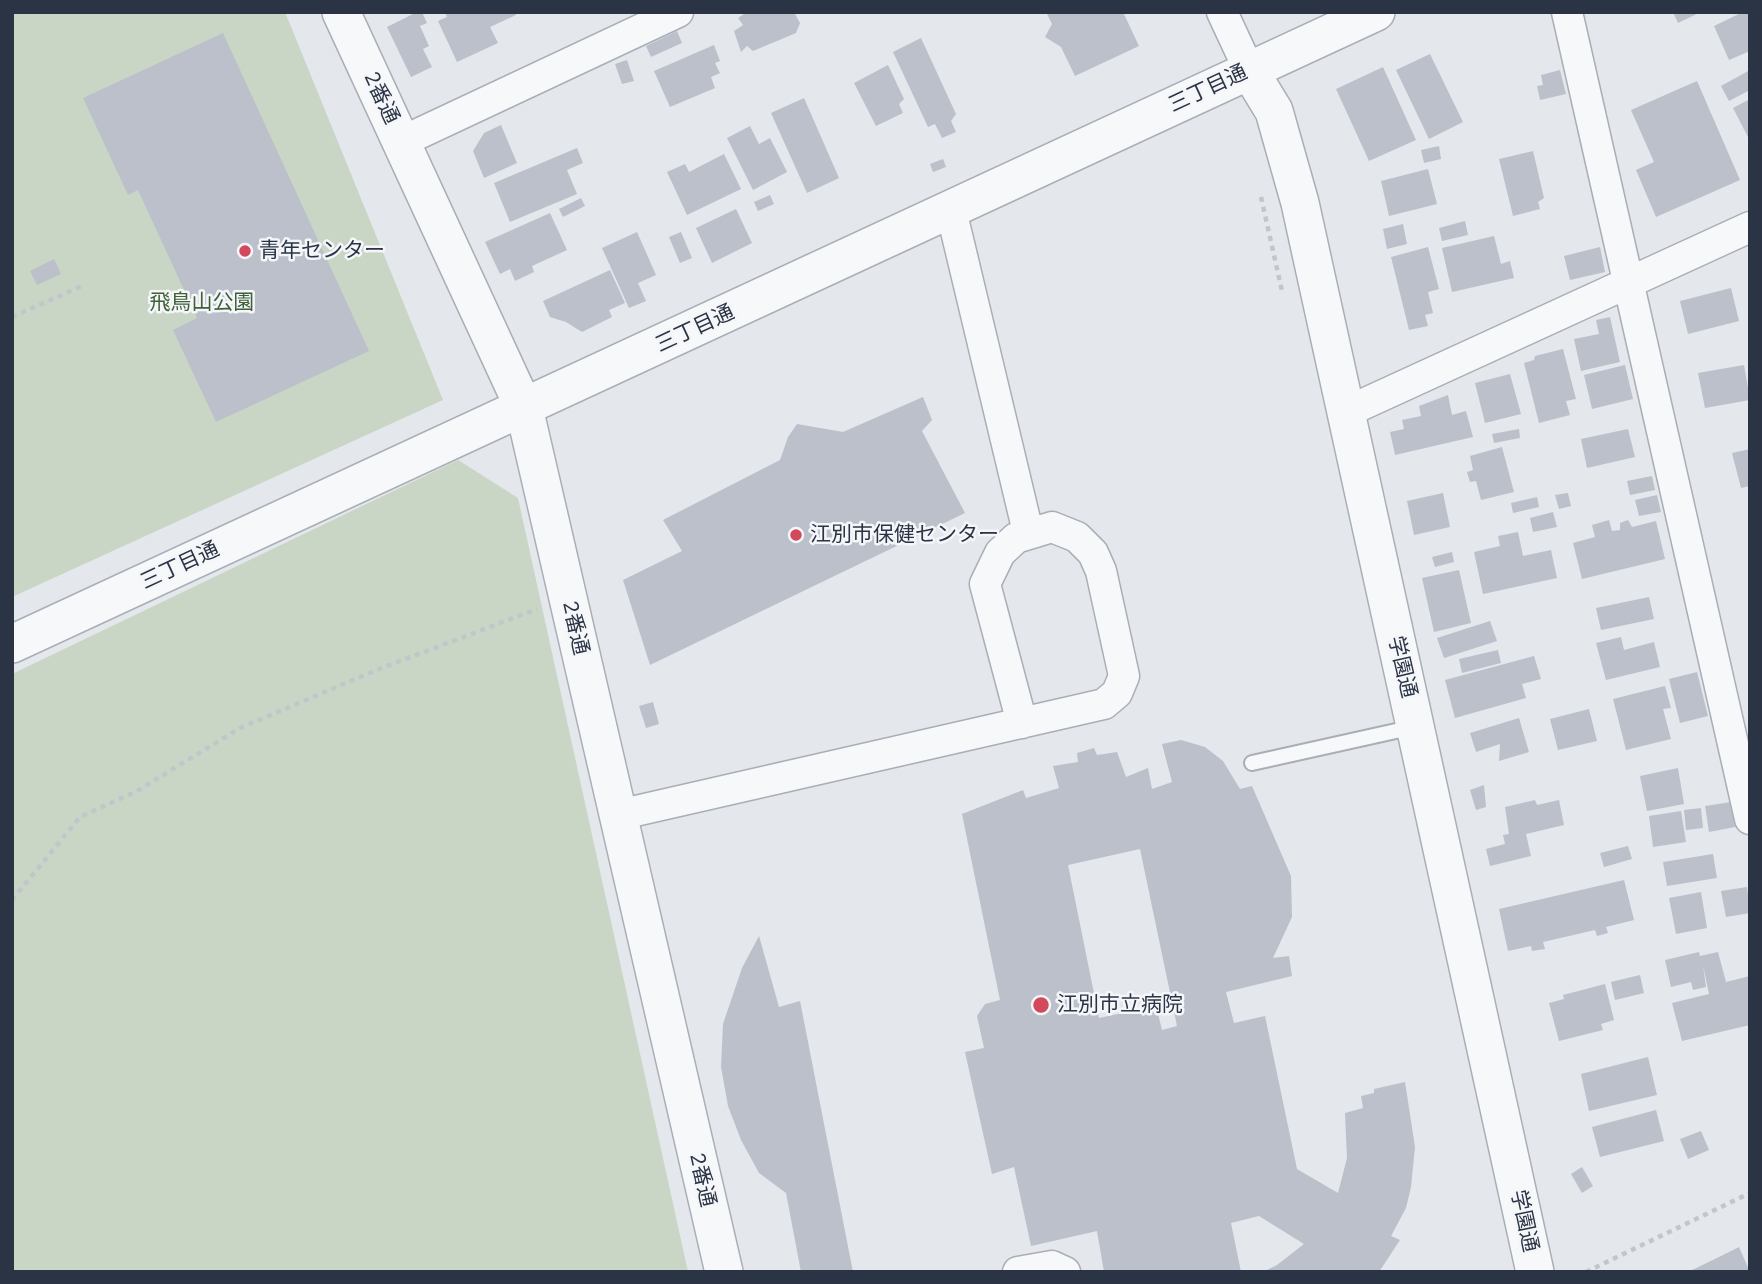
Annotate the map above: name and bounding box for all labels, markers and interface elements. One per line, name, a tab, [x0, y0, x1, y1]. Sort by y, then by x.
street label: 三丁目通	[1165, 60, 1251, 118]
street label: 2番通	[358, 68, 404, 128]
place label: 青年センター	[259, 238, 385, 264]
marker: 青年センター	[237, 243, 253, 259]
park label: 飛鳥山公園	[150, 290, 254, 316]
street label: 三丁目通	[652, 300, 738, 358]
place label: 江別市保健センター	[810, 522, 999, 548]
marker: 江別市保健センター	[788, 527, 804, 543]
street label: 三丁目通	[137, 537, 223, 595]
street label: 2番通	[557, 599, 593, 657]
street label: 学園通	[1383, 633, 1421, 701]
place label: 江別市立病院	[1057, 992, 1183, 1018]
marker: 江別市立病院	[1031, 995, 1051, 1015]
street label: 2番通	[684, 1151, 720, 1209]
street label: 学園通	[1505, 1188, 1543, 1254]

